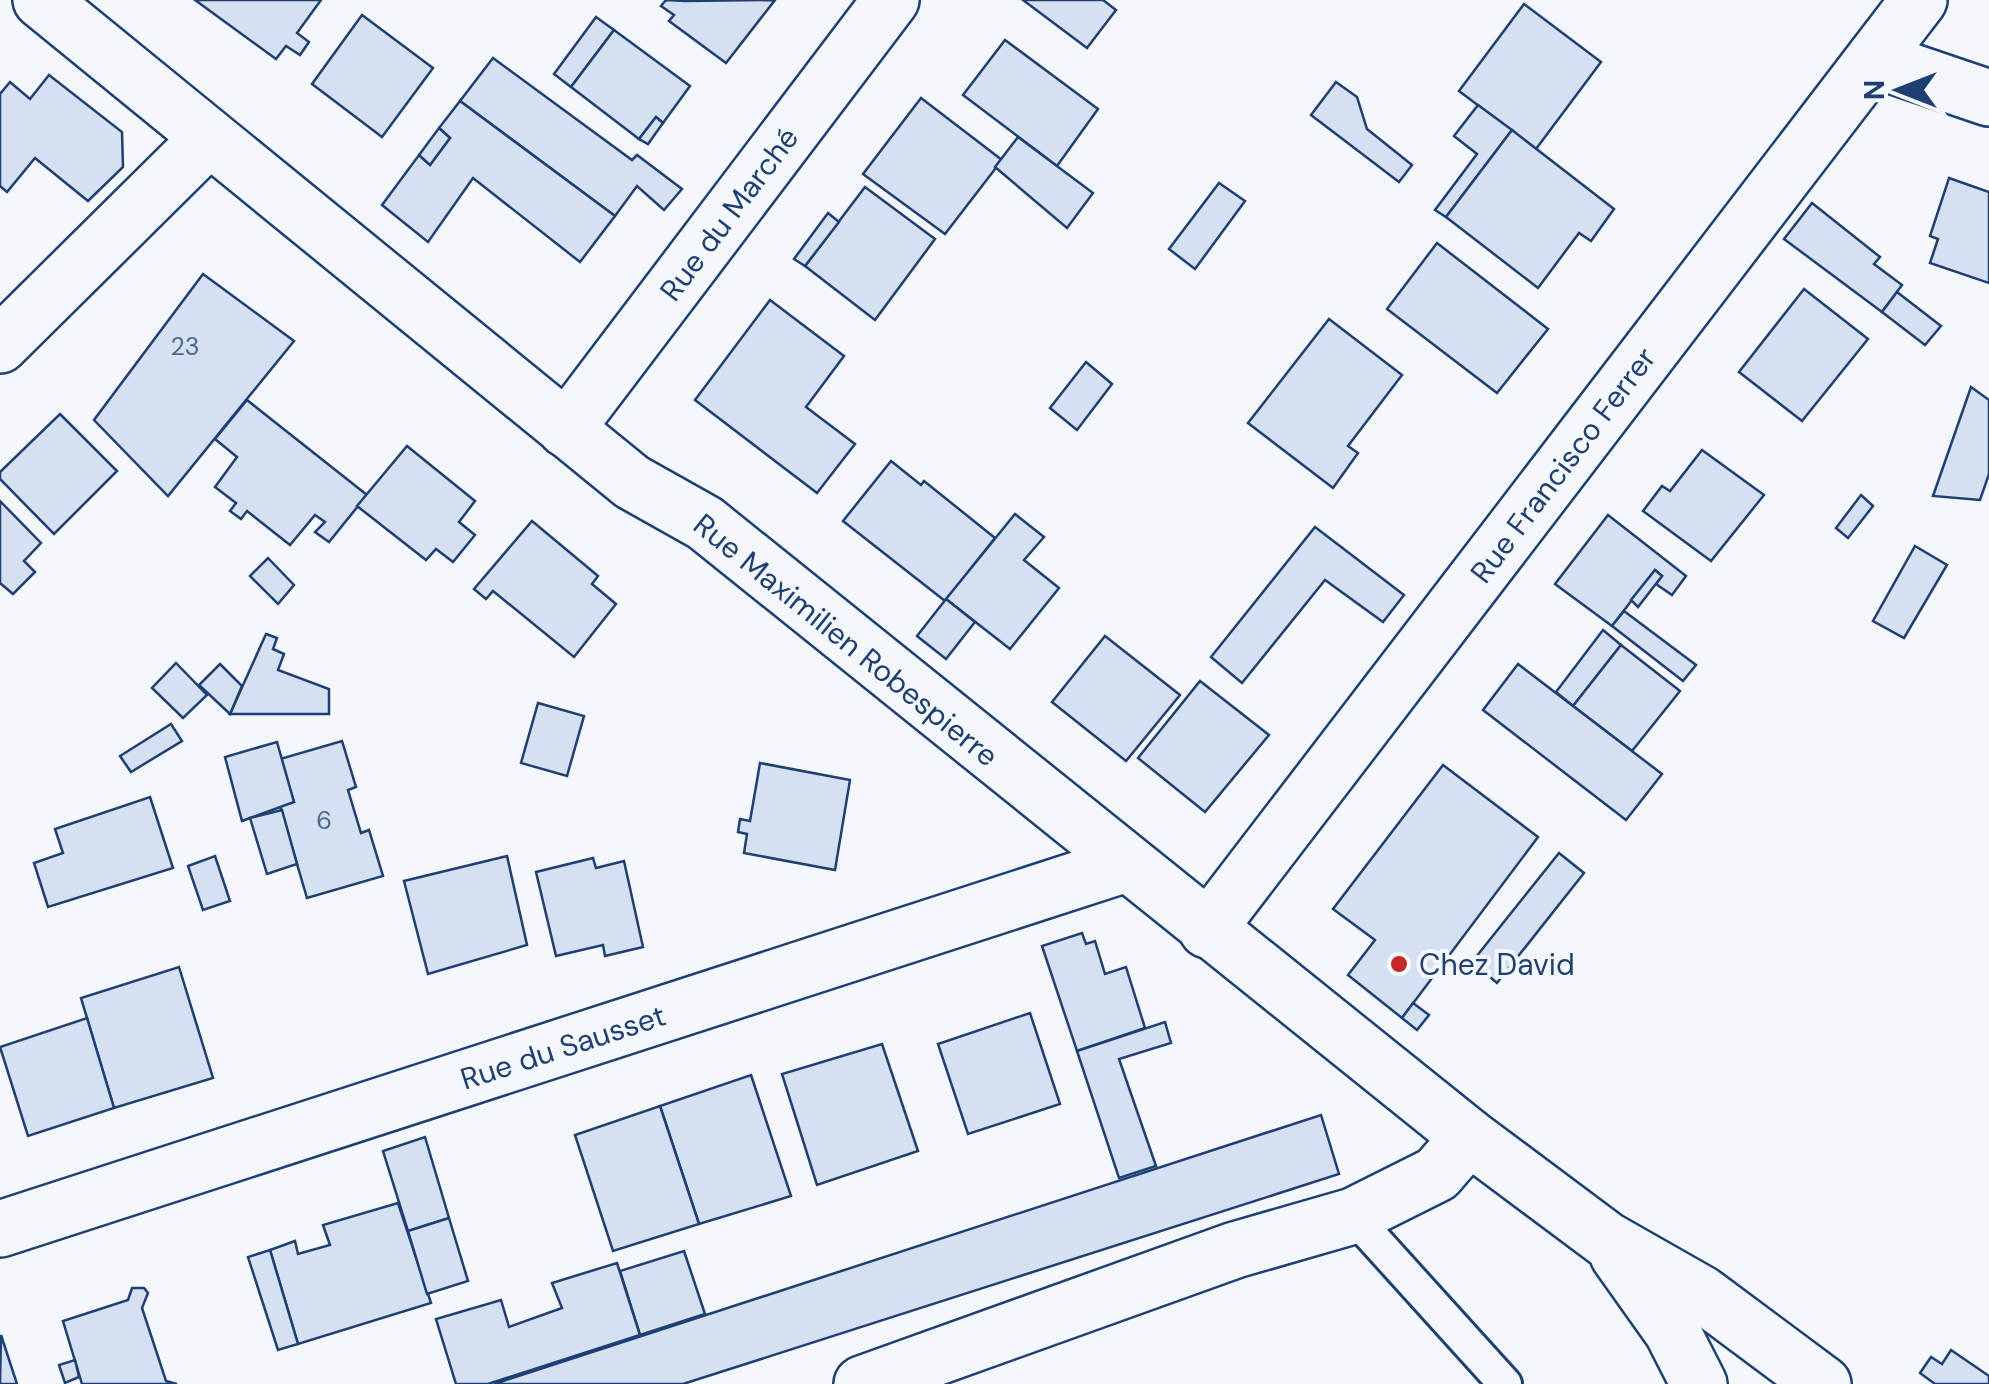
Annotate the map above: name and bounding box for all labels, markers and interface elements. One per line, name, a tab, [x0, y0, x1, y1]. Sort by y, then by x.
north arrow	[1849, 40, 1949, 140]
text: N	[1856, 80, 1893, 100]
street label: Rue du Marché	[651, 119, 807, 309]
house number: 23	[170, 330, 200, 363]
street label: Rue Francisco Ferrer	[1462, 339, 1664, 591]
street label: Rue Maximilien Robespierre	[686, 505, 1006, 775]
house number: 6	[316, 804, 332, 837]
place label: Chez David	[1419, 945, 1575, 984]
marker: Chez David	[1388, 953, 1410, 975]
street label: Rue du Sausset	[456, 995, 670, 1099]

